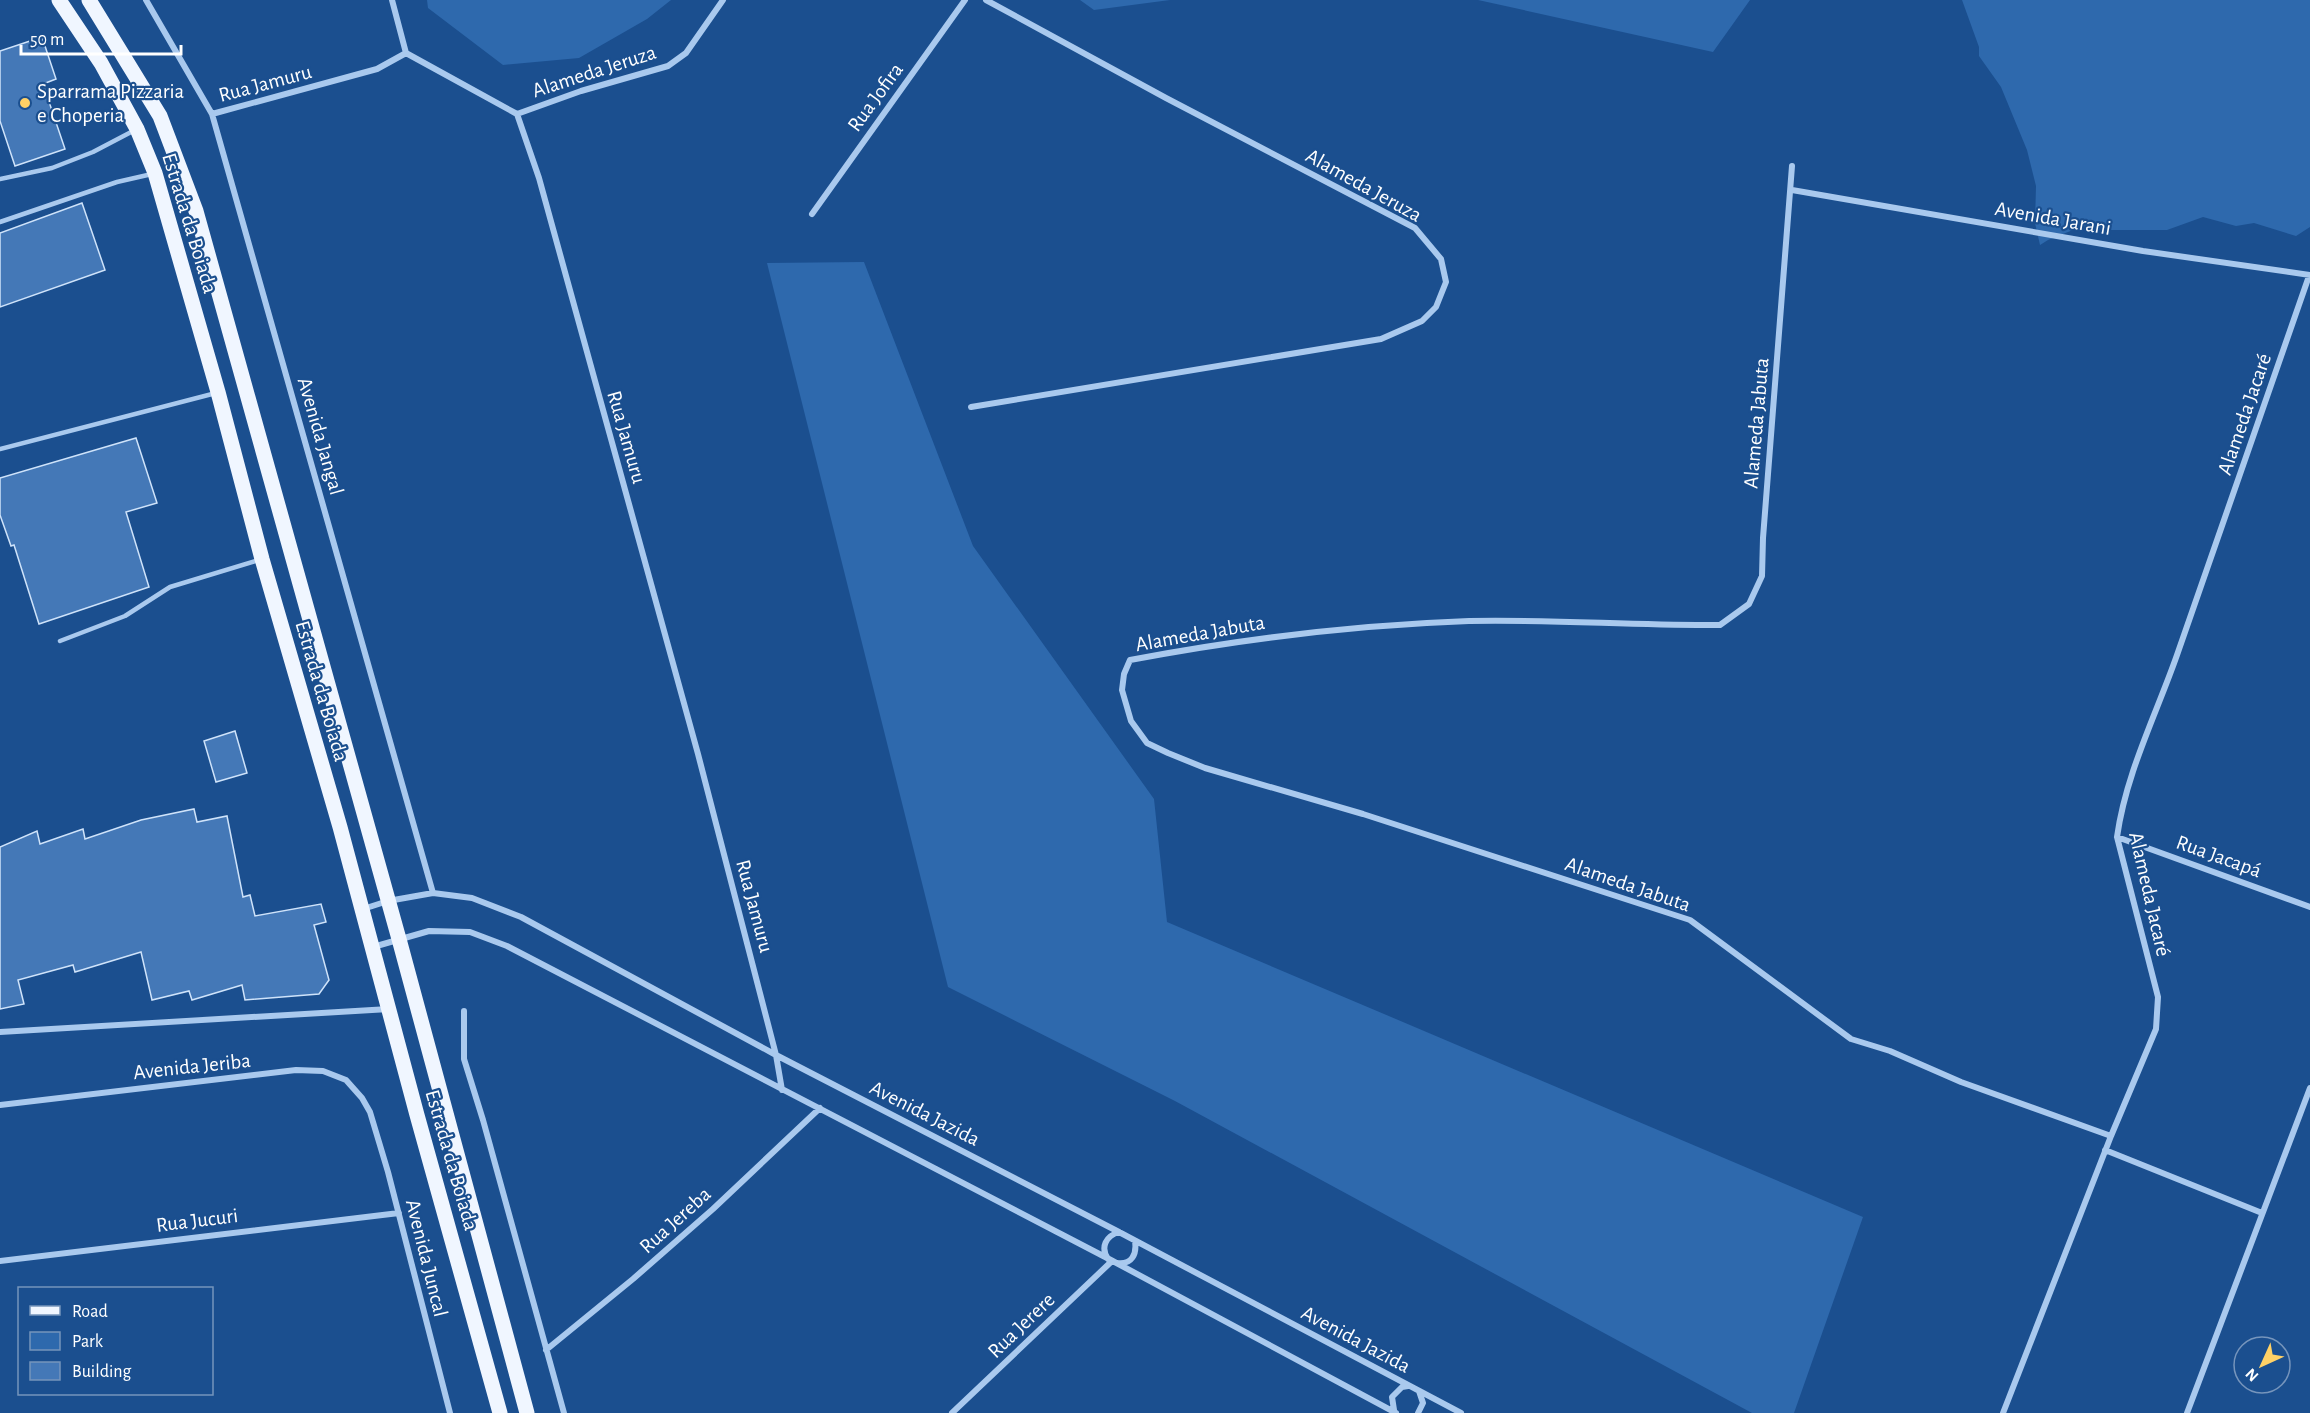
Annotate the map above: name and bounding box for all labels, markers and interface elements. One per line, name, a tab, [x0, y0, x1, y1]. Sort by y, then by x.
scale bar	[21, 18, 182, 56]
text: 50 m	[30, 31, 64, 49]
street label: Alameda Jeruza	[530, 41, 659, 101]
street label: Rua Jofira	[844, 59, 907, 135]
street label: Rua Jamuru	[216, 61, 314, 106]
place label: Sparrama Pizzaria e Choperia	[37, 81, 185, 126]
marker: Sparrama Pizzaria e Choperia	[18, 96, 32, 110]
street label: Alameda Jeruza	[1302, 145, 1426, 226]
street label: Estrada da Boiada	[158, 150, 221, 296]
street label: Avenida Jarani	[1993, 198, 2113, 239]
street label: Alameda Jacaré	[2214, 351, 2275, 478]
street label: Alameda Jabuta	[1740, 357, 1773, 489]
street label: Avenida Jangal	[294, 375, 347, 497]
street label: Rua Jamuru	[603, 388, 650, 486]
street label: Alameda Jabuta	[1134, 612, 1267, 655]
street label: Estrada da Boiada	[291, 618, 352, 764]
street label: Alameda Jacaré	[2125, 830, 2174, 958]
street label: Rua Jacapá	[2173, 831, 2264, 882]
street label: Alameda Jabuta	[1562, 853, 1693, 916]
street label: Rua Jamuru	[732, 857, 777, 955]
street label: Avenida Jeriba	[132, 1050, 252, 1083]
street label: Avenida Jazida	[867, 1077, 983, 1150]
street label: Estrada da Boiada	[421, 1087, 482, 1233]
street label: Rua Jereba	[636, 1183, 715, 1258]
street label: Avenida Juncal	[402, 1197, 451, 1319]
street label: Rua Jucuri	[155, 1205, 239, 1236]
legend	[18, 1287, 213, 1395]
street label: Rua Jerere	[984, 1289, 1059, 1362]
street label: Avenida Jazida	[1298, 1302, 1414, 1377]
text: Road	[72, 1303, 108, 1321]
text: Park	[72, 1333, 104, 1351]
north arrow	[2232, 1335, 2292, 1395]
text: Building	[72, 1363, 132, 1381]
text: N	[2243, 1365, 2262, 1384]

